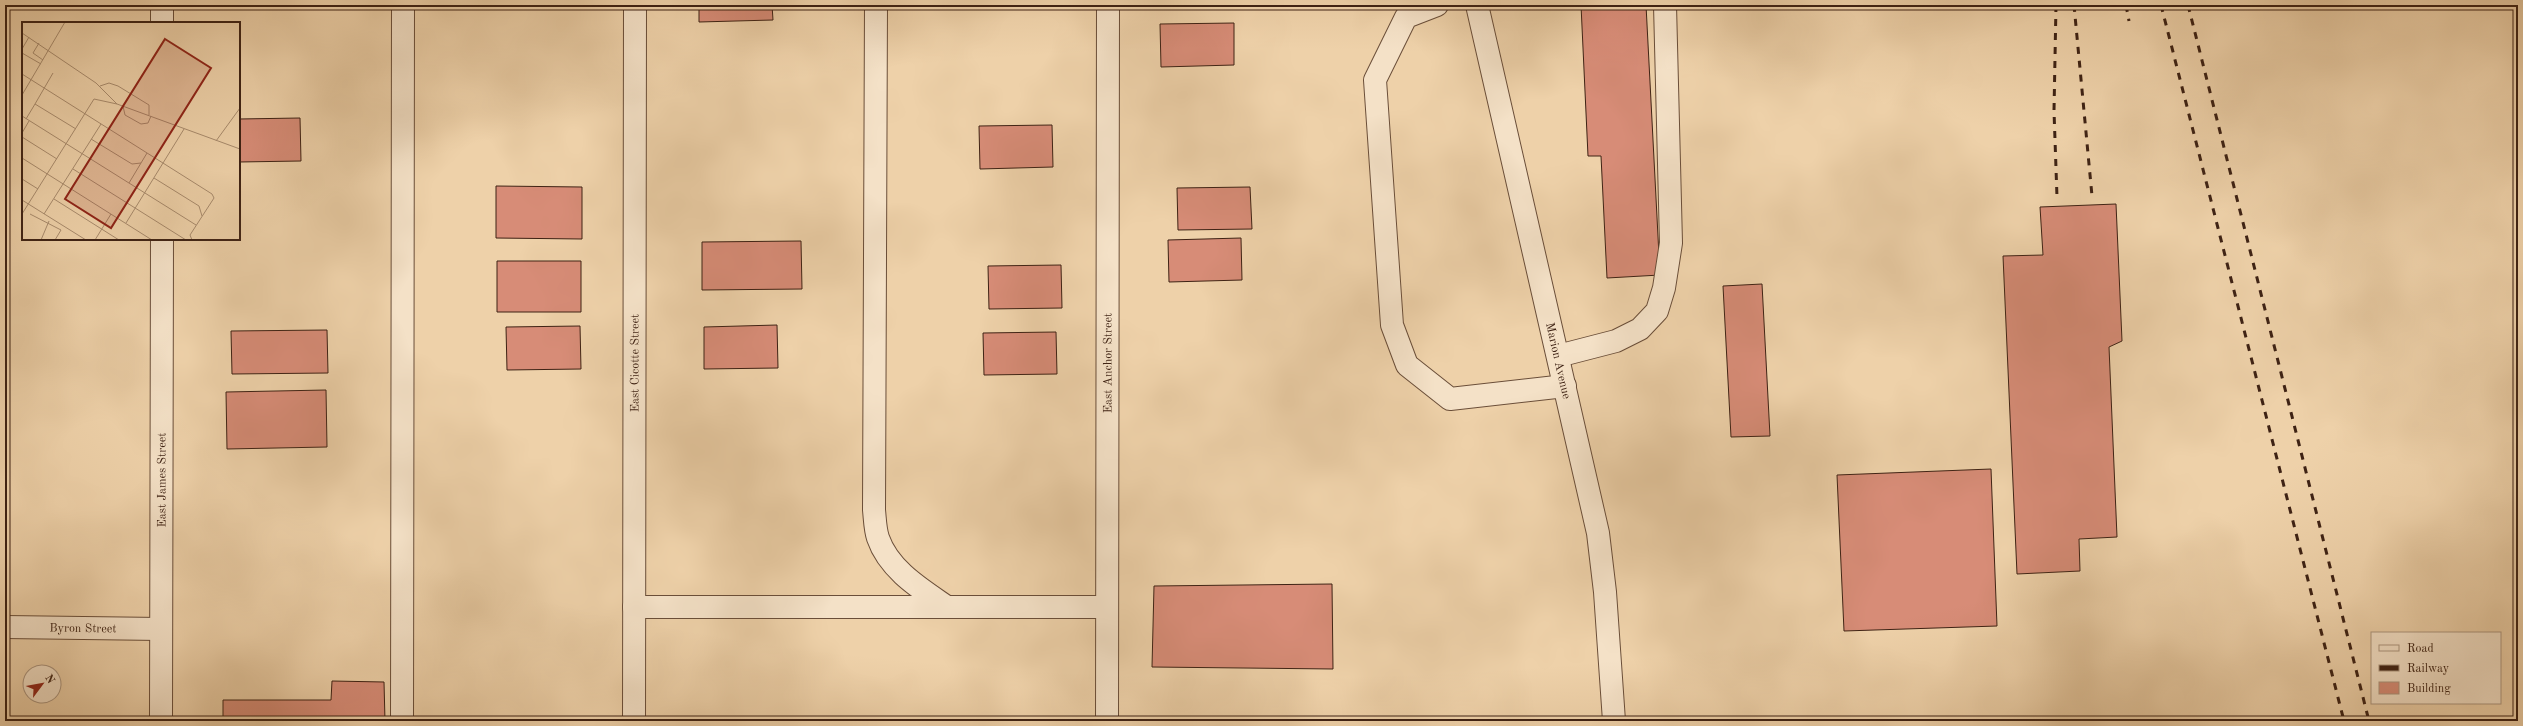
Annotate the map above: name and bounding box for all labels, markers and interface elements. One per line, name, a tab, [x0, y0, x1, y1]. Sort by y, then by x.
inset map	[22, 22, 240, 240]
street label: East Anchor Street	[1102, 313, 1115, 413]
street label: East Cicotte Street	[629, 314, 642, 412]
street label: Marion Avenue	[1543, 322, 1572, 401]
street label: East James Street	[156, 433, 169, 527]
street label: Byron Street	[49, 623, 117, 635]
legend	[2371, 632, 2501, 704]
text: Road	[2407, 643, 2434, 655]
text: Railway	[2407, 663, 2450, 675]
north arrow	[22, 664, 62, 704]
text: N	[42, 673, 56, 686]
text: Building	[2407, 683, 2451, 695]

